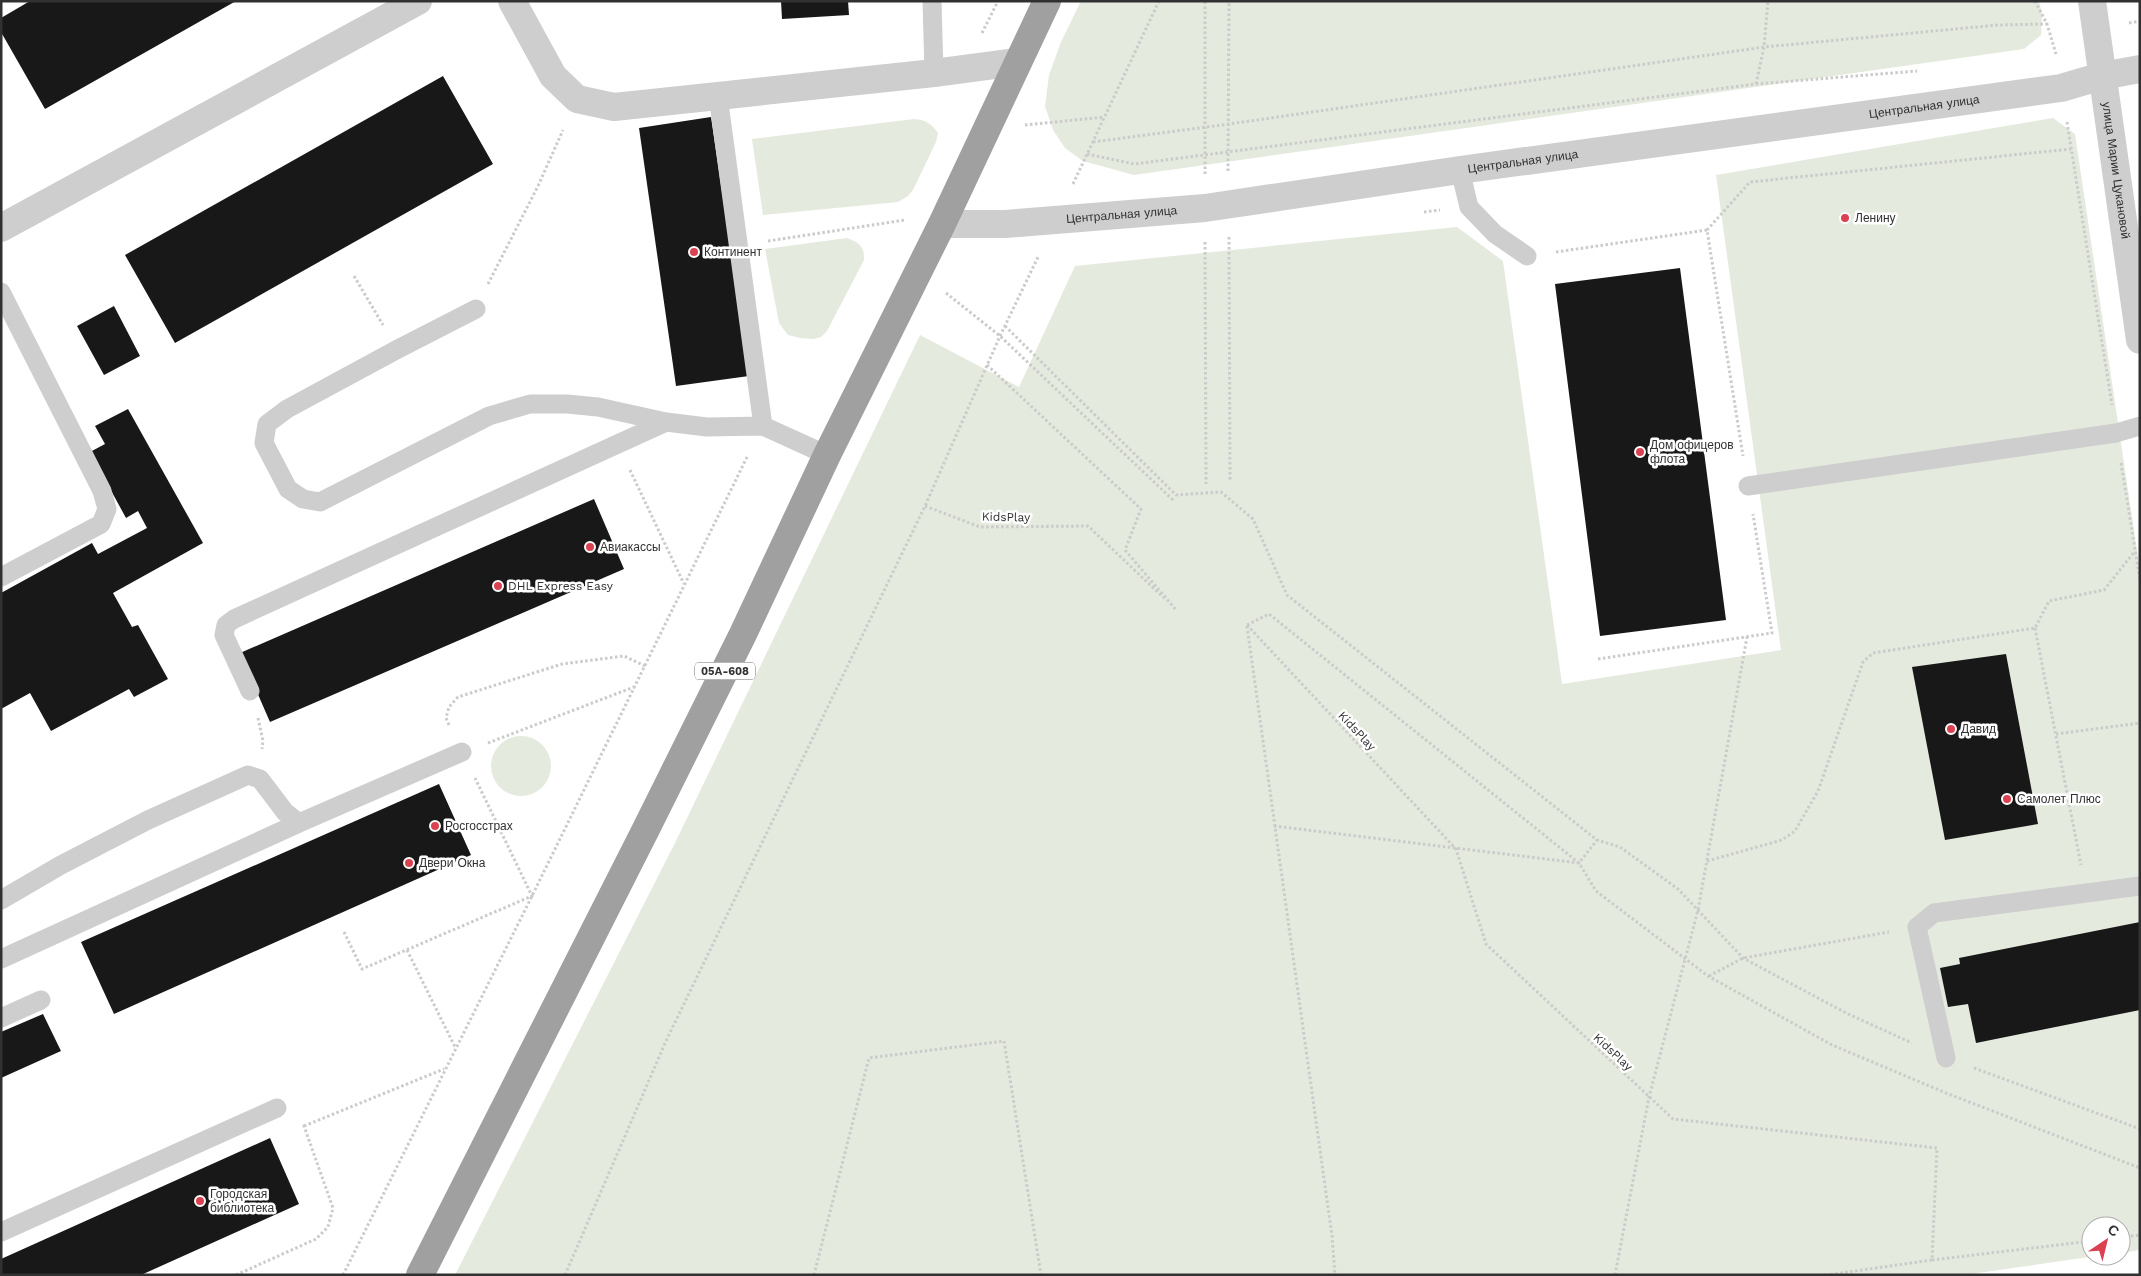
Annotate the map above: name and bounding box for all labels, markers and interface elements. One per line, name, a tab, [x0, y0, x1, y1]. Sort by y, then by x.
street label: Центральная улица	[1868, 92, 1981, 121]
street label: улица Марии Цукановой	[2099, 101, 2133, 240]
street label: Центральная улица	[1467, 147, 1579, 176]
street label: Центральная улица	[1066, 203, 1178, 226]
place label: Ленину	[1855, 211, 1896, 225]
marker: Ленину	[1839, 212, 1851, 224]
place label: Континент	[704, 245, 762, 259]
marker: Континент	[688, 246, 700, 258]
place label: Дом офицеров флота	[1650, 438, 1734, 466]
marker: Дом офицеров флота	[1634, 446, 1646, 458]
street label: KidsPlay	[982, 510, 1031, 524]
place label: Авиакассы	[600, 540, 661, 554]
marker: Авиакассы	[584, 541, 596, 553]
place label: DHL Express Easy	[508, 579, 614, 593]
marker: DHL Express Easy	[492, 580, 504, 592]
road number: 05А-608	[695, 662, 755, 679]
street label: KidsPlay	[1335, 709, 1379, 754]
place label: Давид	[1961, 722, 1996, 736]
marker: Давид	[1945, 723, 1957, 735]
place label: Самолет Плюс	[2017, 792, 2101, 806]
marker: Самолет Плюс	[2001, 793, 2013, 805]
place label: Росгосстрах	[445, 819, 513, 833]
marker: Росгосстрах	[429, 820, 441, 832]
place label: Двери Окна	[419, 856, 486, 870]
marker: Двери Окна	[403, 857, 415, 869]
street label: KidsPlay	[1591, 1030, 1636, 1074]
place label: Городская библиотека	[210, 1187, 275, 1215]
marker: Городская библиотека	[194, 1195, 206, 1207]
north arrow	[2081, 1216, 2131, 1266]
text: С	[2105, 1221, 2122, 1240]

